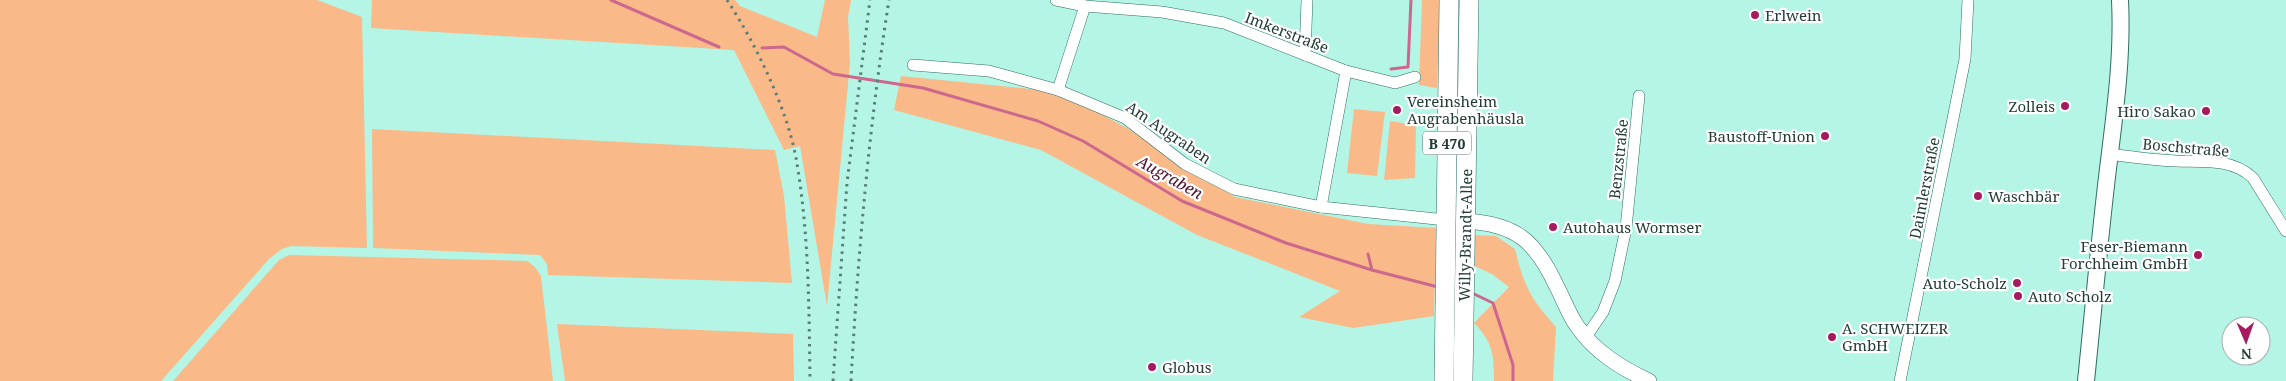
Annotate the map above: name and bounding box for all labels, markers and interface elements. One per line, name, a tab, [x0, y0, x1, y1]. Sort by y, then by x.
place label: Erlwein	[1765, 5, 1822, 25]
street label: Imkerstraße	[1242, 7, 1332, 57]
marker: Erlwein	[1749, 9, 1761, 21]
place label: Vereinsheim Augrabenhäusla	[1407, 91, 1524, 128]
street label: Am Augraben	[1123, 96, 1216, 168]
place label: Zolleis	[2009, 96, 2055, 116]
marker: Zolleis	[2059, 100, 2071, 112]
place label: Hiro Sakao	[2117, 101, 2196, 121]
marker: Vereinsheim Augrabenhäusla	[1391, 104, 1403, 116]
marker: Hiro Sakao	[2200, 105, 2212, 117]
street label: Benzstraße	[1604, 118, 1632, 200]
place label: Baustoff-Union	[1708, 126, 1815, 146]
marker: Baustoff-Union	[1819, 130, 1831, 142]
road number: B 470	[1423, 132, 1471, 154]
street label: Boschstraße	[2142, 133, 2230, 161]
street label: Daimlerstraße	[1904, 136, 1944, 240]
water label: Augraben	[1132, 149, 1207, 204]
street label: Willy-Brandt-Allee	[1454, 168, 1476, 302]
place label: Waschbär	[1988, 186, 2060, 206]
marker: Waschbär	[1972, 190, 1984, 202]
place label: Autohaus Wormser	[1563, 217, 1701, 237]
marker: Autohaus Wormser	[1547, 221, 1559, 233]
place label: Feser-Biemann Forchheim GmbH	[2061, 236, 2188, 273]
marker: Feser-Biemann Forchheim GmbH	[2192, 249, 2204, 261]
place label: Auto-Scholz	[1923, 273, 2007, 293]
marker: Auto-Scholz	[2011, 277, 2023, 289]
place label: Auto Scholz	[2028, 286, 2112, 306]
marker: Auto Scholz	[2012, 290, 2024, 302]
north arrow	[2221, 316, 2271, 366]
place label: A. SCHWEIZER GmbH	[1842, 318, 1948, 355]
marker: A. SCHWEIZER GmbH	[1826, 331, 1838, 343]
text: N	[2241, 345, 2252, 364]
place label: Globus	[1162, 357, 1212, 377]
marker: Globus	[1146, 361, 1158, 373]

